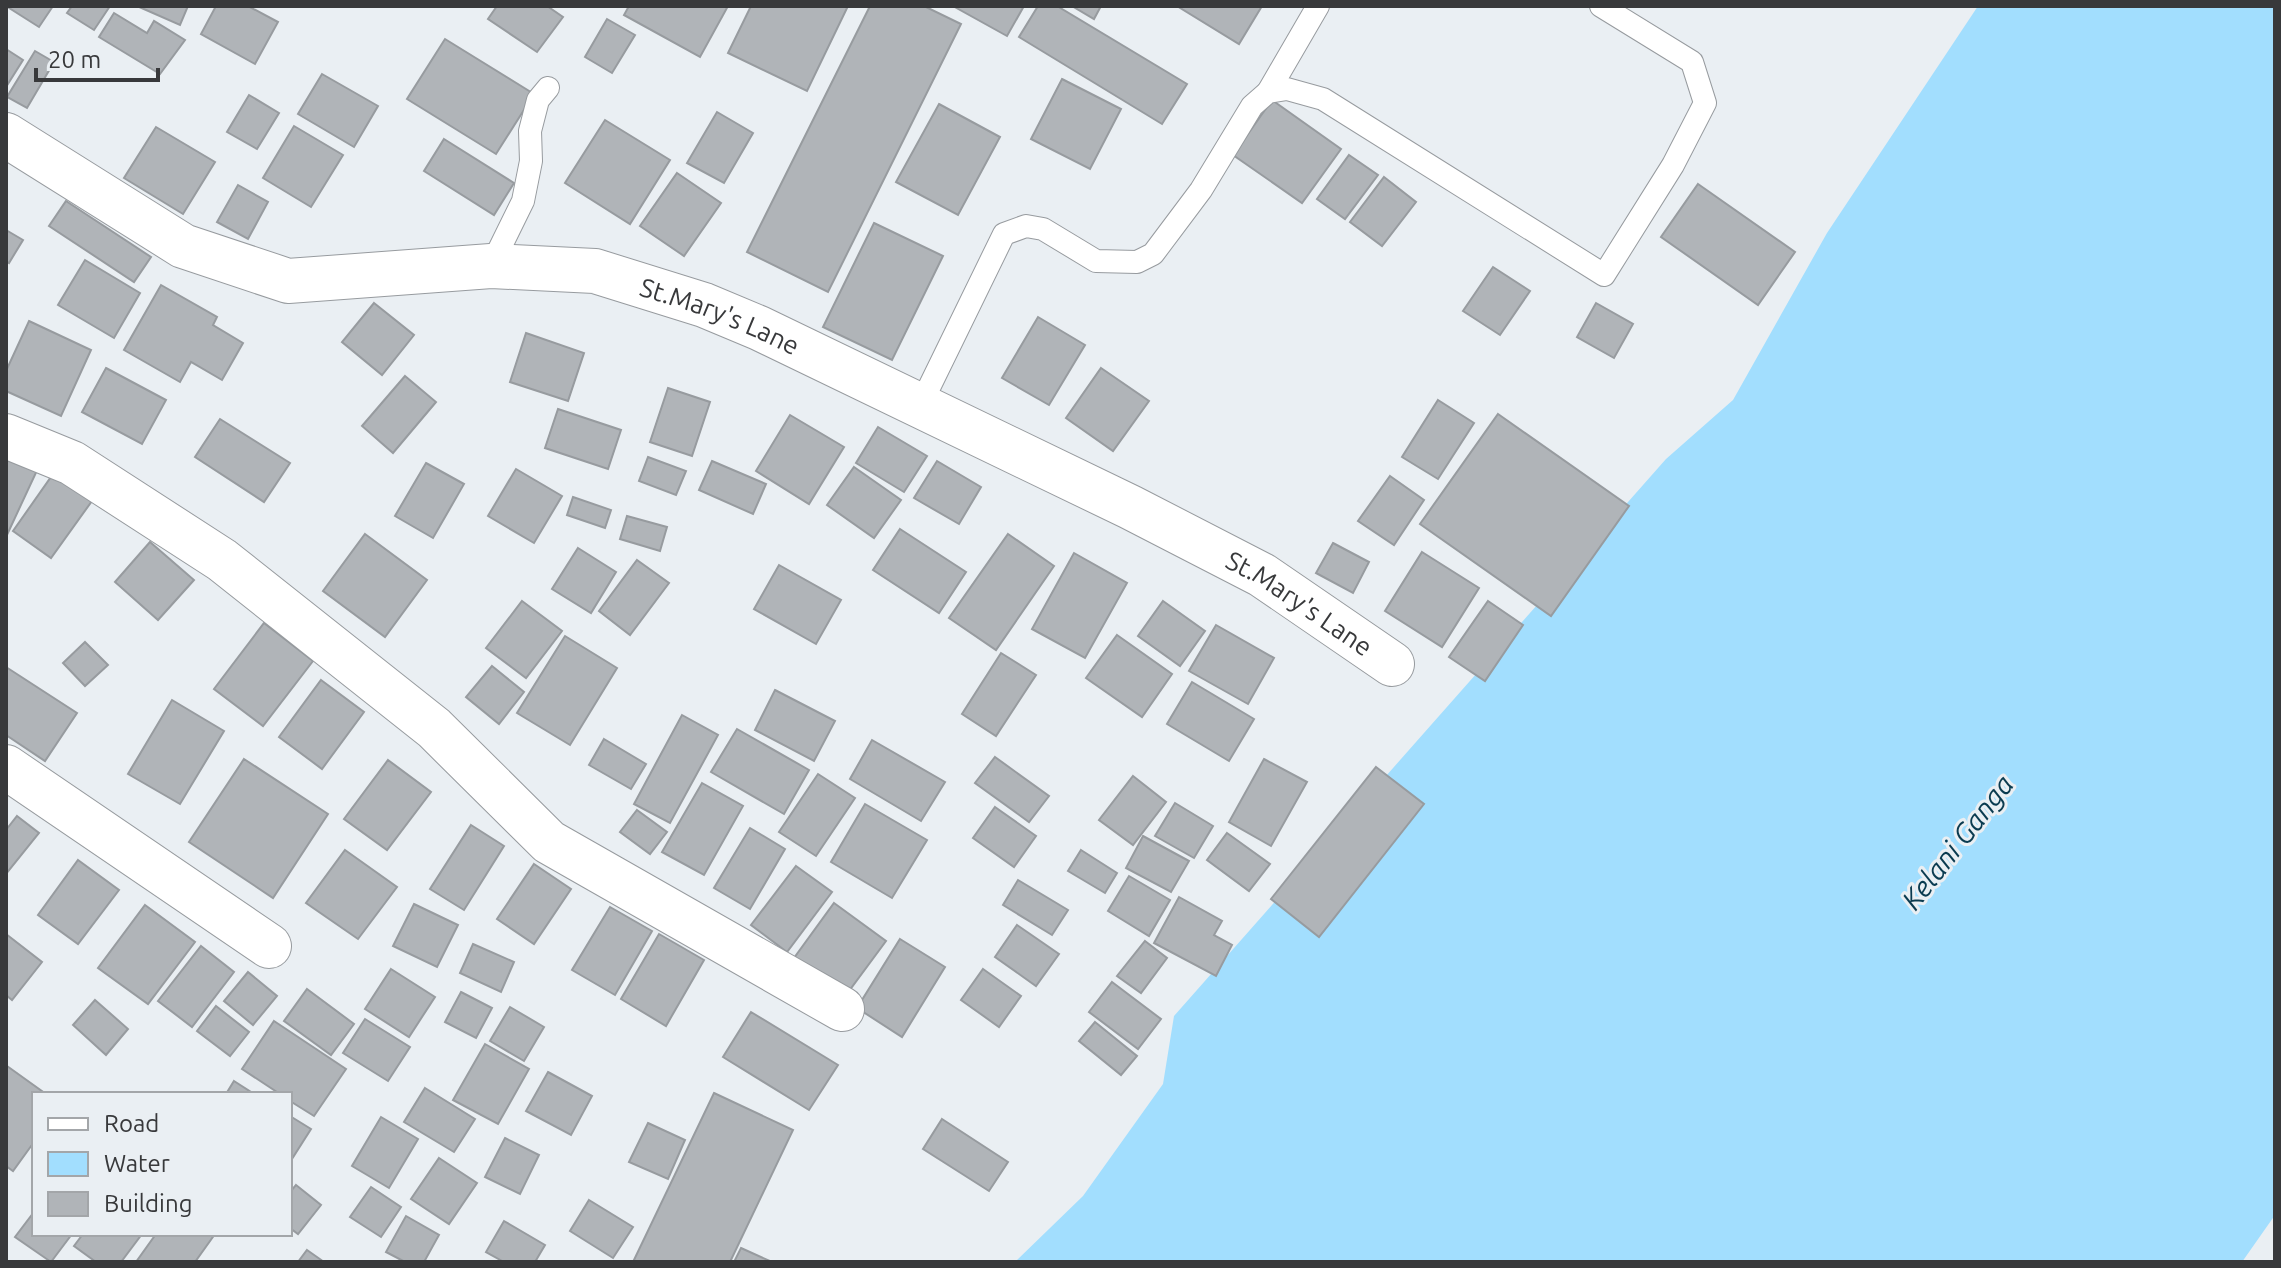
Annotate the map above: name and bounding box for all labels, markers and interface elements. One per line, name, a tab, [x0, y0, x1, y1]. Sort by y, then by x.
scale bar	[36, 32, 158, 82]
text: 20 m	[48, 46, 101, 73]
street label: St.Mary's Lane	[637, 272, 804, 360]
street label: St.Mary's Lane	[1222, 545, 1378, 661]
water label: Kelani Ganga	[1895, 769, 2019, 915]
legend	[32, 1092, 292, 1236]
text: Road	[104, 1110, 159, 1137]
text: Water	[104, 1150, 170, 1177]
text: Building	[104, 1190, 192, 1217]

